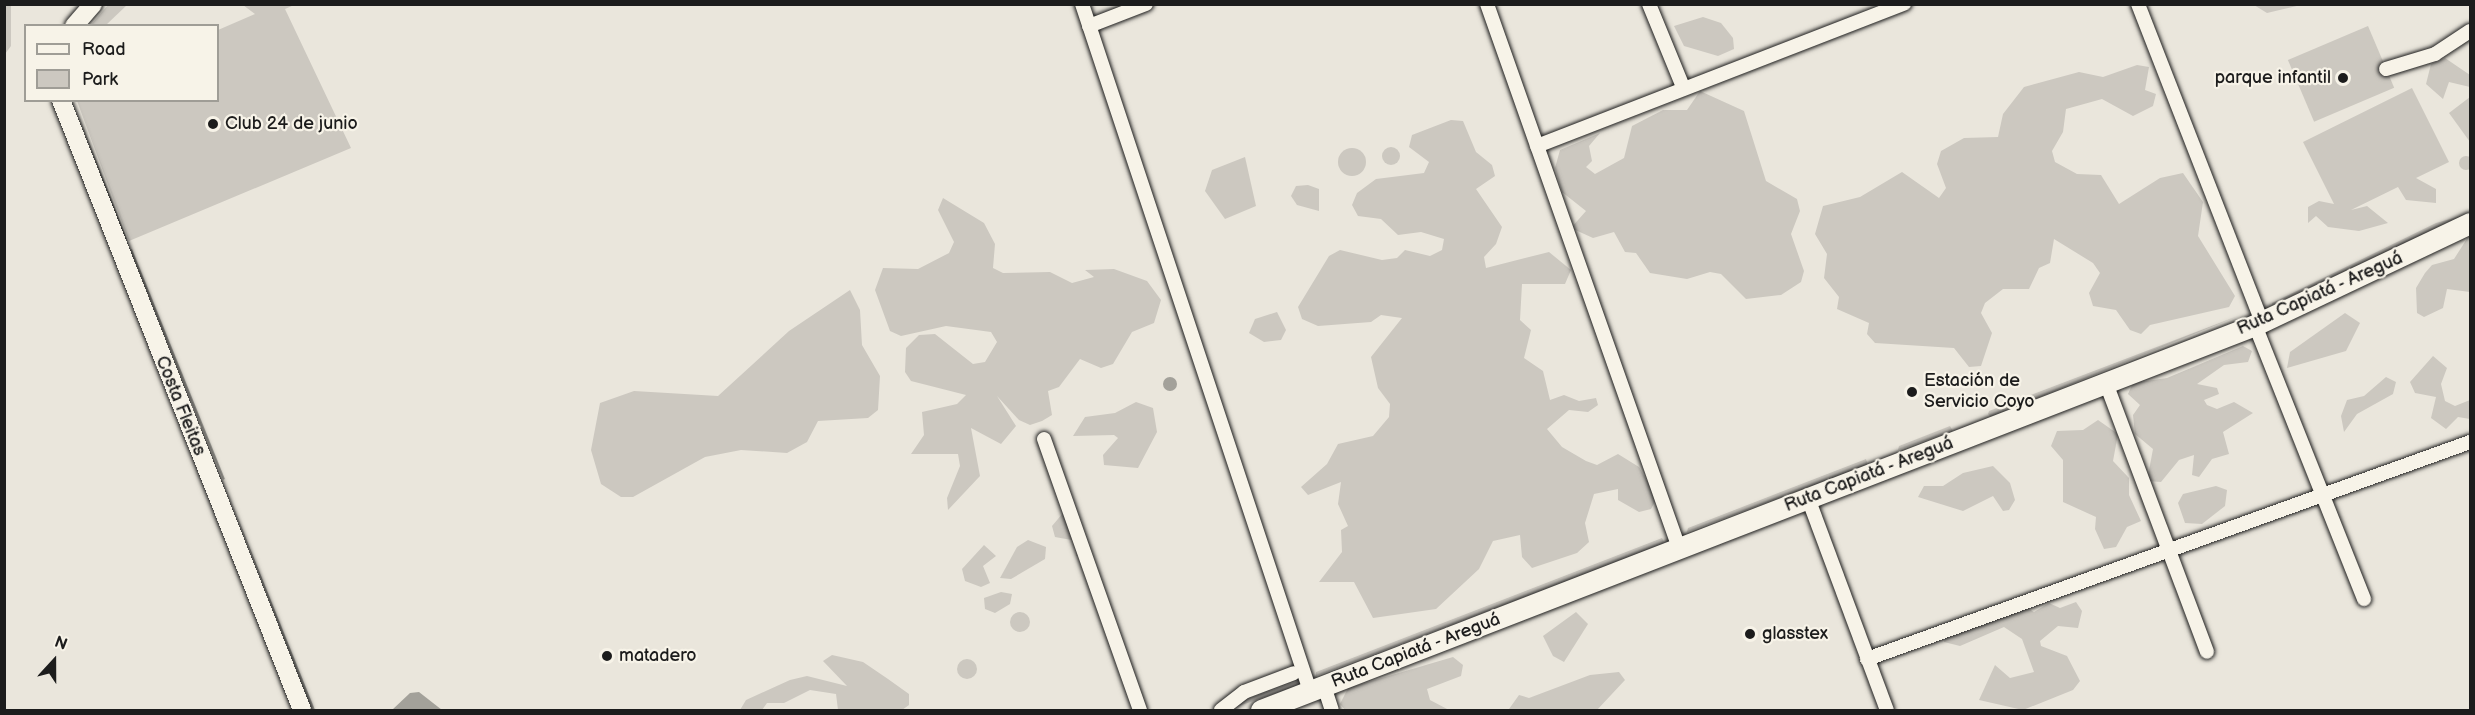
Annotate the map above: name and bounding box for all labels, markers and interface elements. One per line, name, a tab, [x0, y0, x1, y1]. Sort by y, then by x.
legend	[24, 24, 219, 102]
text: Road	[82, 39, 126, 60]
place label: parque infantil	[2215, 67, 2331, 89]
text: Park	[82, 69, 118, 90]
marker: parque infantil	[2336, 71, 2350, 85]
place label: Club 24 de junio	[225, 113, 358, 135]
marker: Club 24 de junio	[206, 117, 220, 131]
street label: Ruta Capiatá - Areguá	[2233, 247, 2407, 341]
street label: Costa Fleitas	[150, 353, 210, 459]
place label: Estación de Servicio Coyo	[1924, 371, 2034, 413]
marker: Estación de Servicio Coyo	[1905, 385, 1919, 399]
street label: Ruta Capiatá - Areguá	[1781, 433, 1957, 517]
street label: Ruta Capiatá - Areguá	[1328, 609, 1504, 693]
place label: glasstex	[1762, 623, 1828, 645]
marker: glasstex	[1743, 627, 1757, 641]
north arrow	[24, 631, 84, 691]
text: N	[52, 633, 70, 655]
place label: matadero	[619, 645, 697, 667]
marker: matadero	[600, 649, 614, 663]

